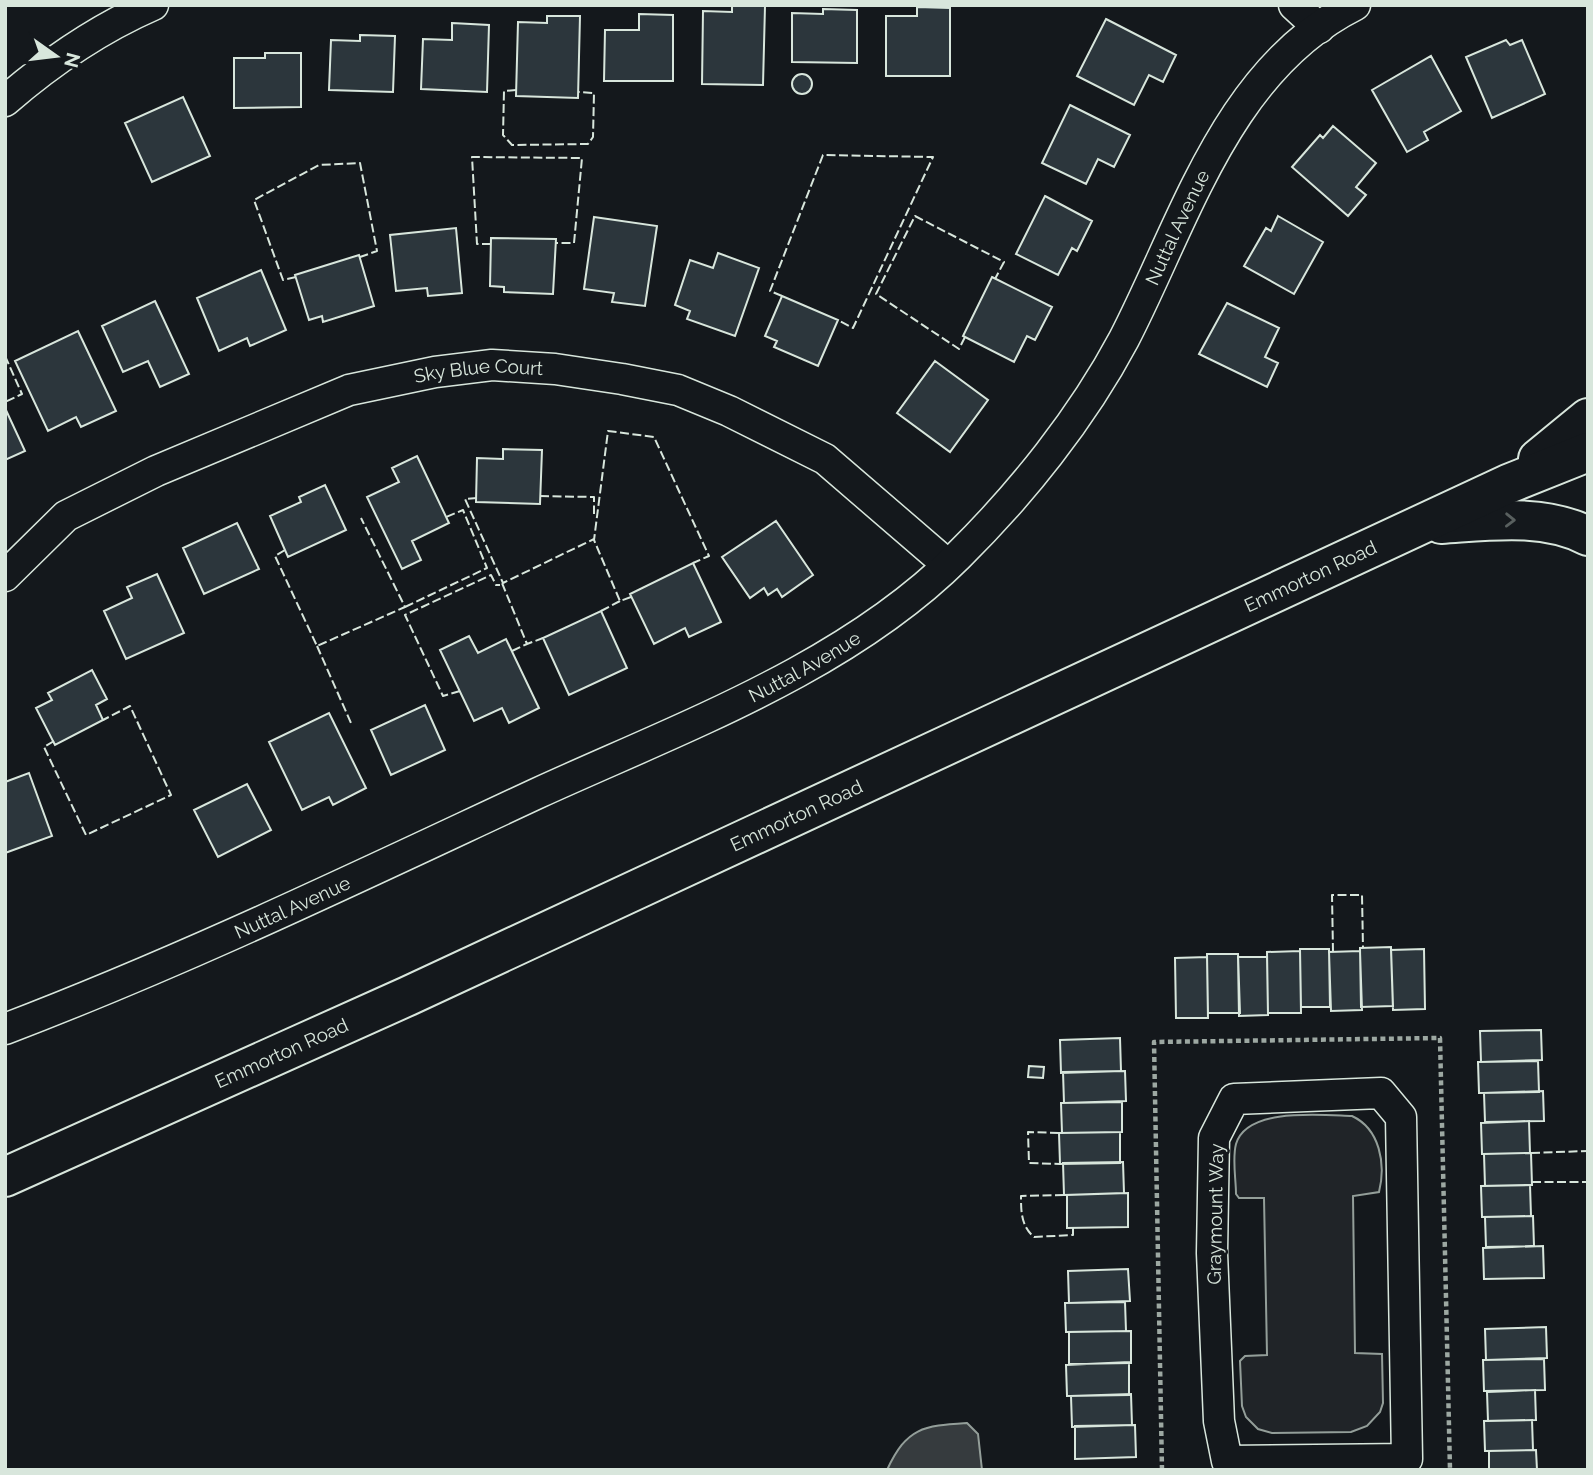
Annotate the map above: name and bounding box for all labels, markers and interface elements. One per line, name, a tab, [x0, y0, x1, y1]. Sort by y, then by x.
north arrow	[21, 21, 91, 91]
text: N	[60, 50, 85, 70]
street label: Nuttal Avenue	[1141, 166, 1214, 288]
street label: Sky Blue Court	[412, 354, 544, 387]
one-way arrow	[1506, 512, 1516, 528]
street label: Emmorton Road	[1241, 536, 1380, 616]
street label: Nuttal Avenue	[745, 626, 864, 707]
street label: Emmorton Road	[727, 775, 866, 856]
street label: Nuttal Avenue	[231, 871, 353, 943]
street label: Emmorton Road	[211, 1013, 351, 1092]
street label: Graymount Way	[1203, 1143, 1227, 1285]

